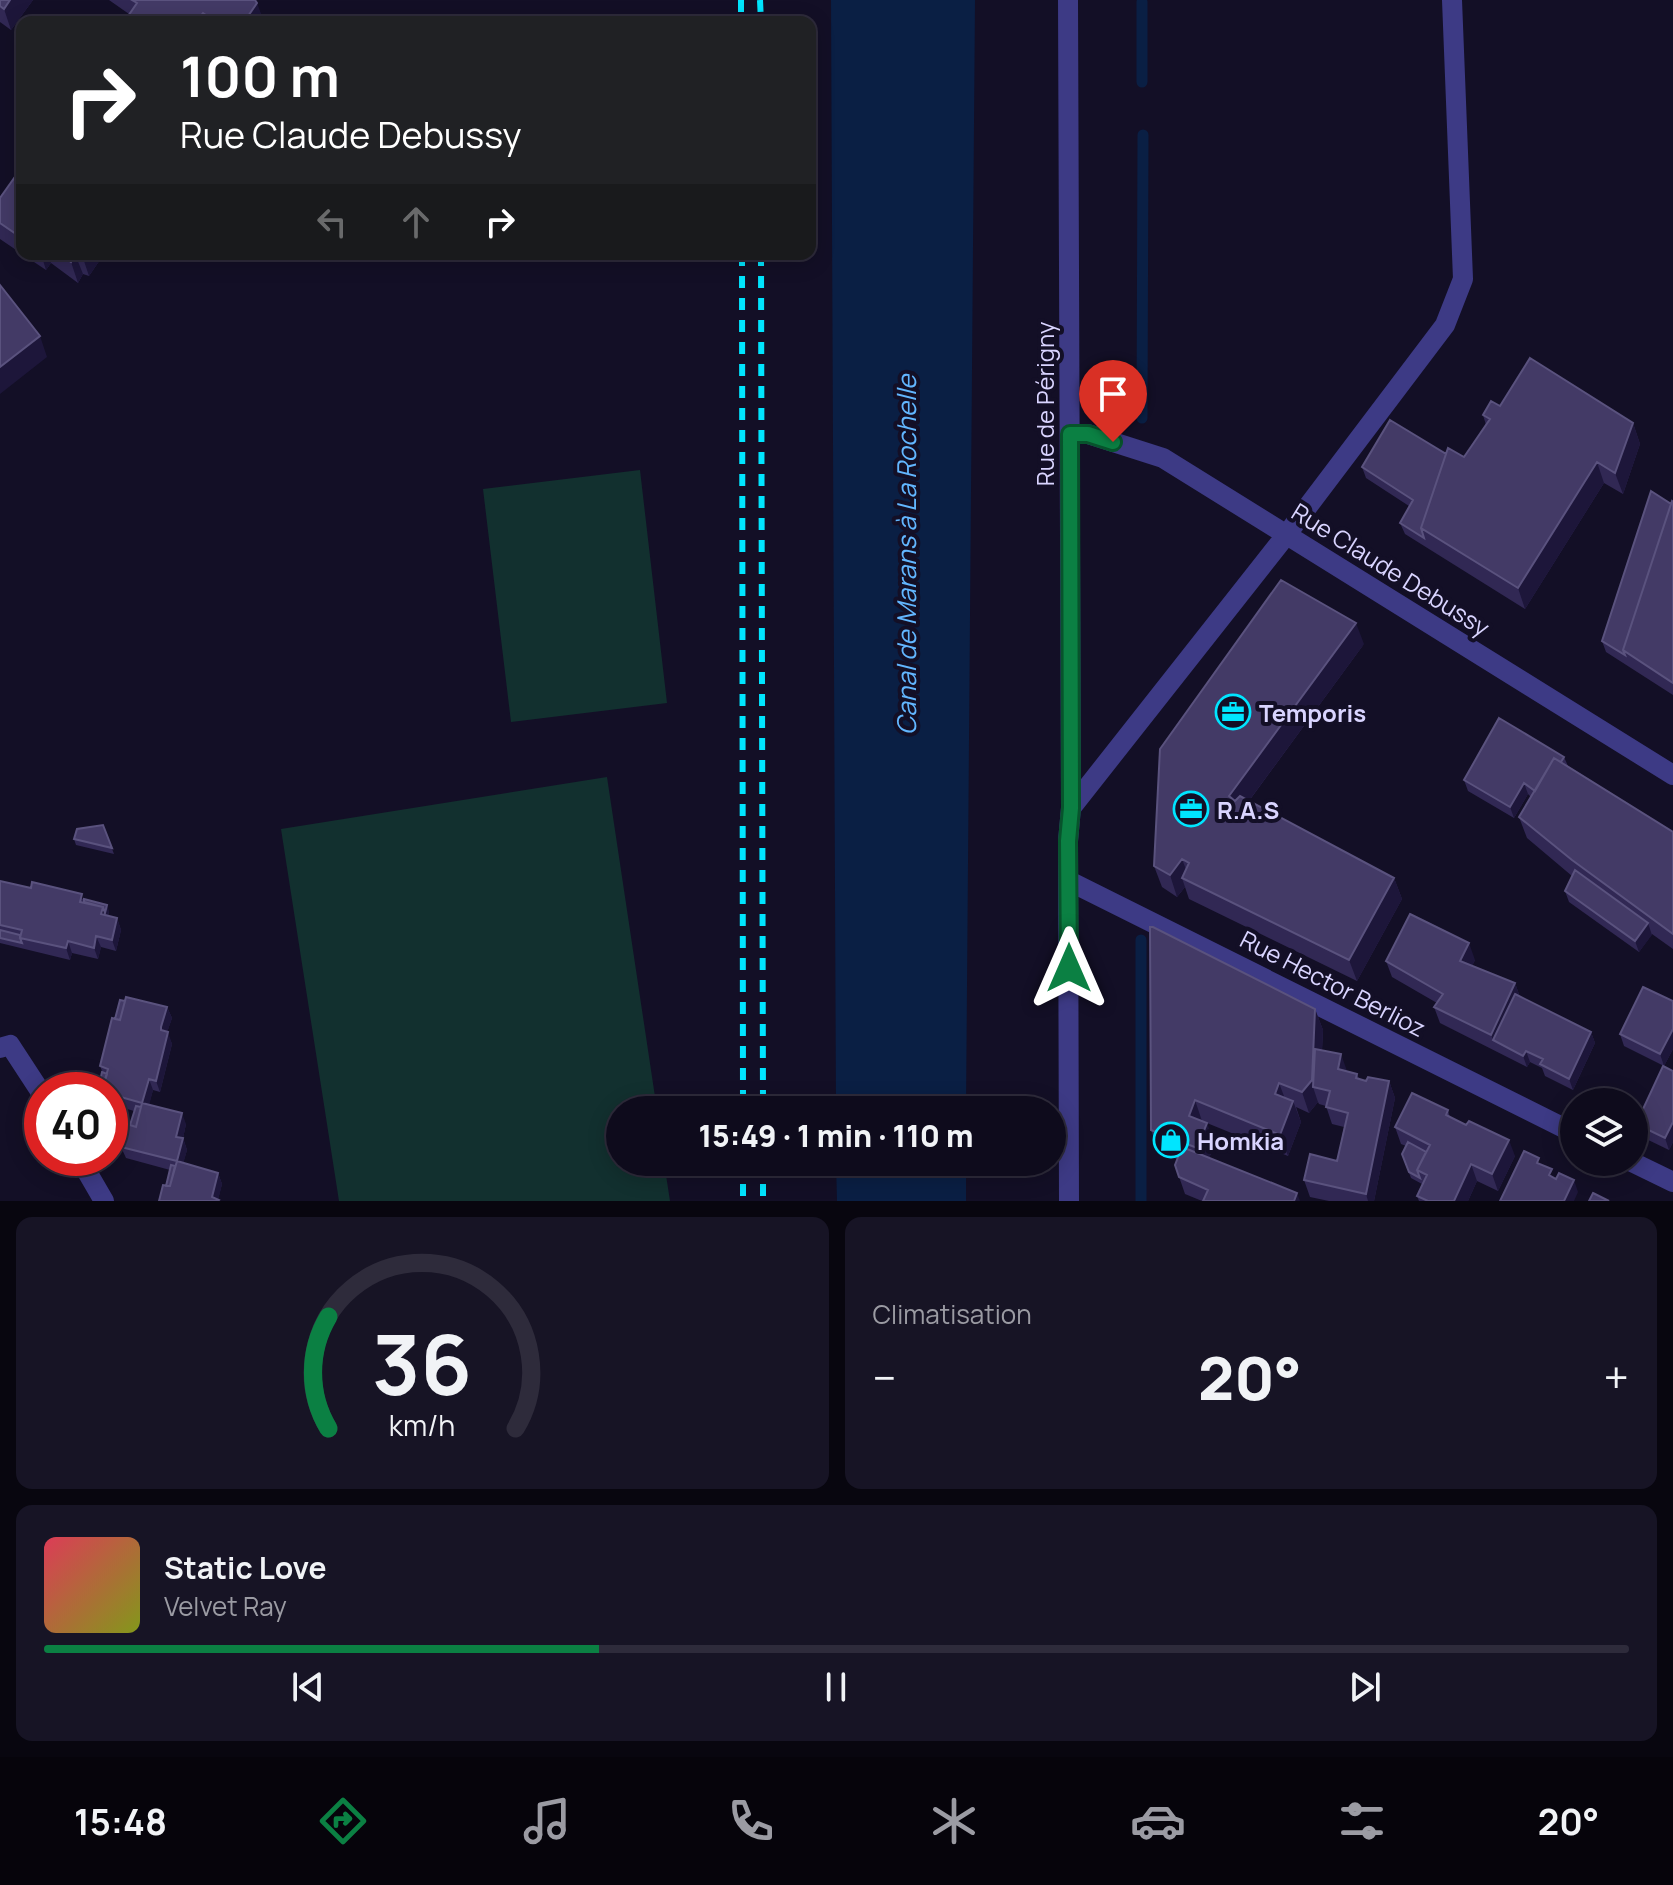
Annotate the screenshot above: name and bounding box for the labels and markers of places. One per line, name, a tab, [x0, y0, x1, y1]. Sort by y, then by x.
pin	[1079, 360, 1147, 442]
office icon: Temporis	[1214, 693, 1252, 731]
place label: Temporis	[1259, 696, 1366, 729]
office icon: R.A.S	[1172, 790, 1210, 828]
place label: R.A.S	[1217, 793, 1279, 826]
shop icon: Homkia	[1152, 1121, 1190, 1159]
place label: Homkia	[1197, 1124, 1284, 1157]

